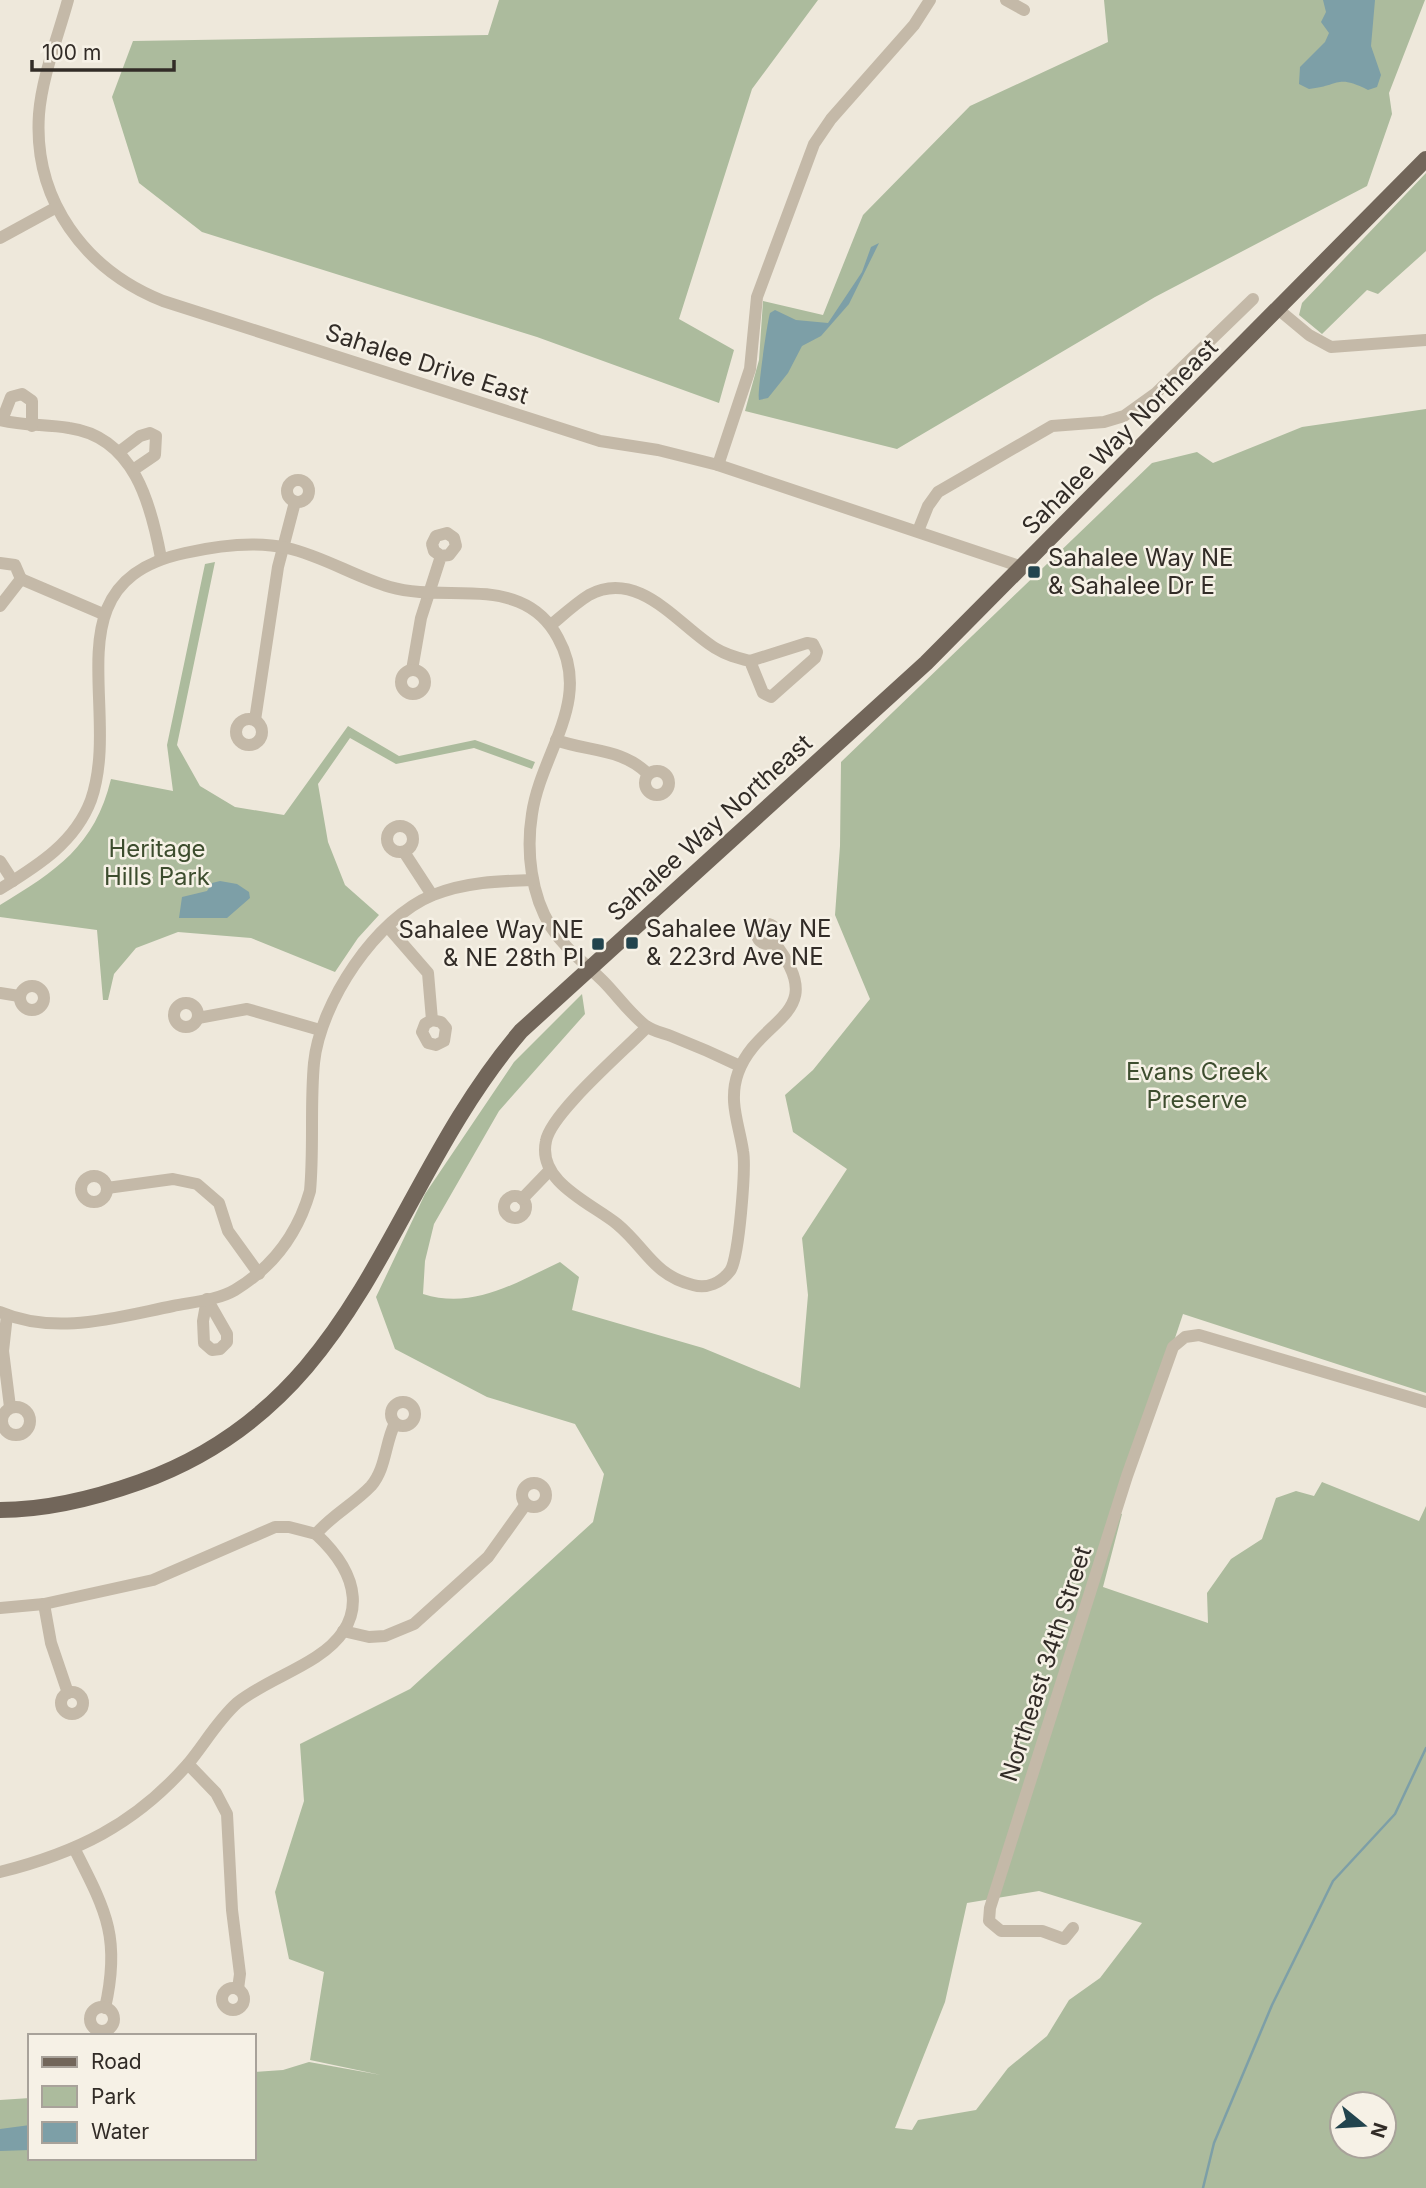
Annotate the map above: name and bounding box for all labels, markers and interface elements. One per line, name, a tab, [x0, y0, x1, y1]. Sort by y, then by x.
scale bar	[32, 28, 173, 72]
text: 100 m	[42, 40, 101, 65]
street label: Sahalee Drive East	[322, 317, 532, 410]
street label: Sahalee Way Northeast	[1016, 333, 1224, 541]
place label: Sahalee Way NE & Sahalee Dr E	[1048, 543, 1233, 600]
marker: Sahalee Way NE & Sahalee Dr E	[1026, 564, 1042, 580]
street label: Sahalee Way Northeast	[601, 728, 818, 927]
park label: Heritage Hills Park	[104, 834, 210, 891]
place label: Sahalee Way NE & 223rd Ave NE	[646, 914, 831, 971]
place label: Sahalee Way NE & NE 28th Pl	[399, 915, 584, 972]
marker: Sahalee Way NE & 223rd Ave NE	[624, 935, 640, 951]
marker: Sahalee Way NE & NE 28th Pl	[590, 936, 606, 952]
park label: Evans Creek Preserve	[1126, 1057, 1268, 1114]
street label: Northeast 34th Street	[994, 1542, 1097, 1785]
legend	[28, 2034, 256, 2160]
text: Road	[91, 2049, 142, 2074]
text: Park	[91, 2084, 136, 2109]
north arrow	[1328, 2090, 1398, 2160]
text: Water	[91, 2119, 149, 2144]
text: N	[1366, 2120, 1392, 2141]

